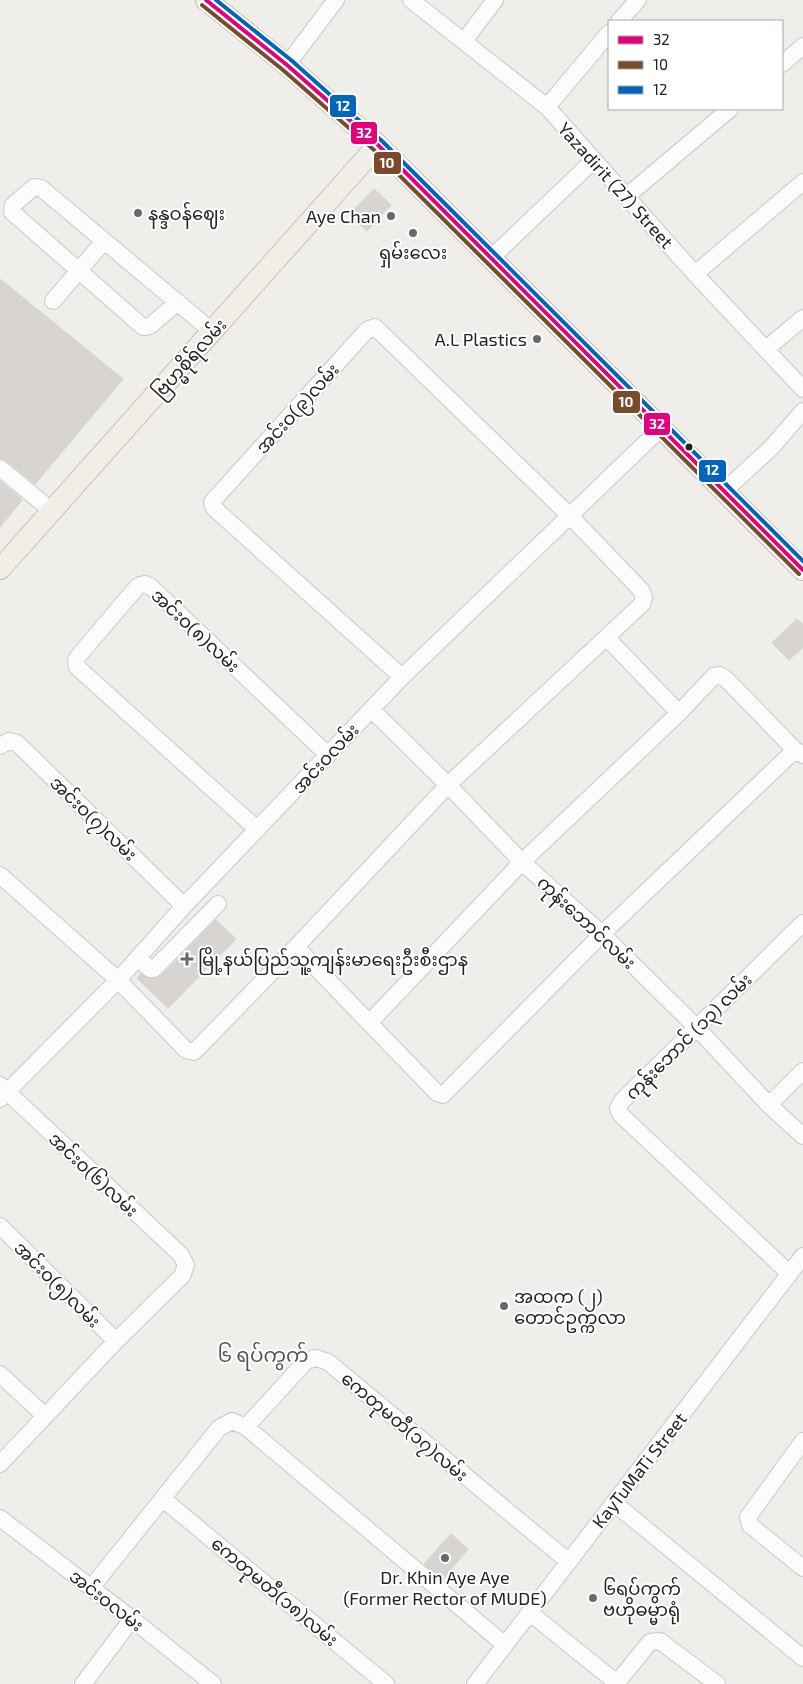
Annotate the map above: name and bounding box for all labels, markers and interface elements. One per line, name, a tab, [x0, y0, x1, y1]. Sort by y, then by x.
legend	[608, 20, 783, 110]
text: 32	[653, 30, 670, 48]
text: 10	[653, 55, 668, 73]
text: 12	[653, 80, 667, 98]
line badge: 12	[329, 94, 357, 118]
text: 12	[336, 97, 350, 114]
street label: Yazadirit (27) Street	[554, 118, 678, 253]
line badge: 32	[350, 121, 378, 145]
text: 32	[356, 124, 372, 141]
line badge: 10	[373, 151, 402, 175]
text: 10	[380, 154, 395, 171]
place label: နန္ဒဝန်ဈေး	[148, 201, 225, 229]
place label: Aye Chan	[306, 205, 381, 227]
marker: နန္ဒဝန်ဈေး	[132, 207, 144, 219]
marker: Aye Chan	[385, 210, 397, 222]
marker: ရှမ်းလေး	[407, 227, 419, 239]
place label: ရှမ်းလေး	[379, 240, 447, 268]
street label: ဗြဟ္မစိုရ်လမ်း	[146, 312, 235, 406]
place label: A.L Plastics	[435, 328, 527, 350]
marker: A.L Plastics	[531, 333, 543, 345]
street label: အင်းဝ(၉)လမ်း	[250, 358, 347, 461]
line badge: 10	[612, 390, 641, 414]
text: 10	[619, 393, 634, 410]
line badge: 32	[643, 412, 671, 436]
text: 32	[649, 415, 665, 432]
unlabelled marker	[684, 442, 694, 452]
line badge: 12	[698, 459, 727, 483]
text: 12	[705, 461, 719, 478]
street label: အင်းဝ(၈)လမ်း	[147, 583, 245, 676]
street label: အင်းဝလမ်း	[286, 718, 363, 798]
street label: အင်းဝ(၇)လမ်း	[42, 770, 143, 869]
street label: ကုန်းဘောင်လမ်း	[530, 870, 641, 977]
place label: မြို့နယ်ပြည်သူ့ကျန်းမာရေးဦးစီးဌာန	[198, 946, 468, 975]
marker: မြို့နယ်ပြည်သူ့ကျန်းမာရေးဦးစီးဌာန	[180, 952, 194, 966]
street label: ကုန်းဘောင် (၁၃) လမ်း	[619, 967, 759, 1107]
street label: အင်းဝ(၆)လမ်း	[45, 1126, 144, 1221]
street label: အင်းဝ(၅)လမ်း	[7, 1236, 106, 1335]
place label: အထက (၂) တောင်ဥက္ကလာ	[514, 1285, 626, 1333]
marker: အထက (၂) တောင်ဥက္ကလာ	[498, 1300, 510, 1312]
district label: ၆ ရပ်ကွက်	[217, 1341, 309, 1371]
street label: ကေတုမတီ(၁၇)လမ်း	[334, 1365, 474, 1489]
street label: KayTuMaTi Street	[587, 1408, 691, 1532]
street label: ကေတုမတီ(၁၈)လမ်း	[204, 1530, 344, 1654]
marker: Dr. Khin Aye Aye (Former Rector of MUDE)	[439, 1552, 451, 1564]
street label: အင်းဝလမ်း	[66, 1563, 149, 1636]
place label: Dr. Khin Aye Aye (Former Rector of MUDE)	[343, 1566, 547, 1609]
place label: ၆ရပ်ကွက် ဗဟိုဓမ္မာရုံ	[603, 1576, 681, 1625]
marker: ၆ရပ်ကွက် ဗဟိုဓမ္မာရုံ	[587, 1592, 599, 1604]

